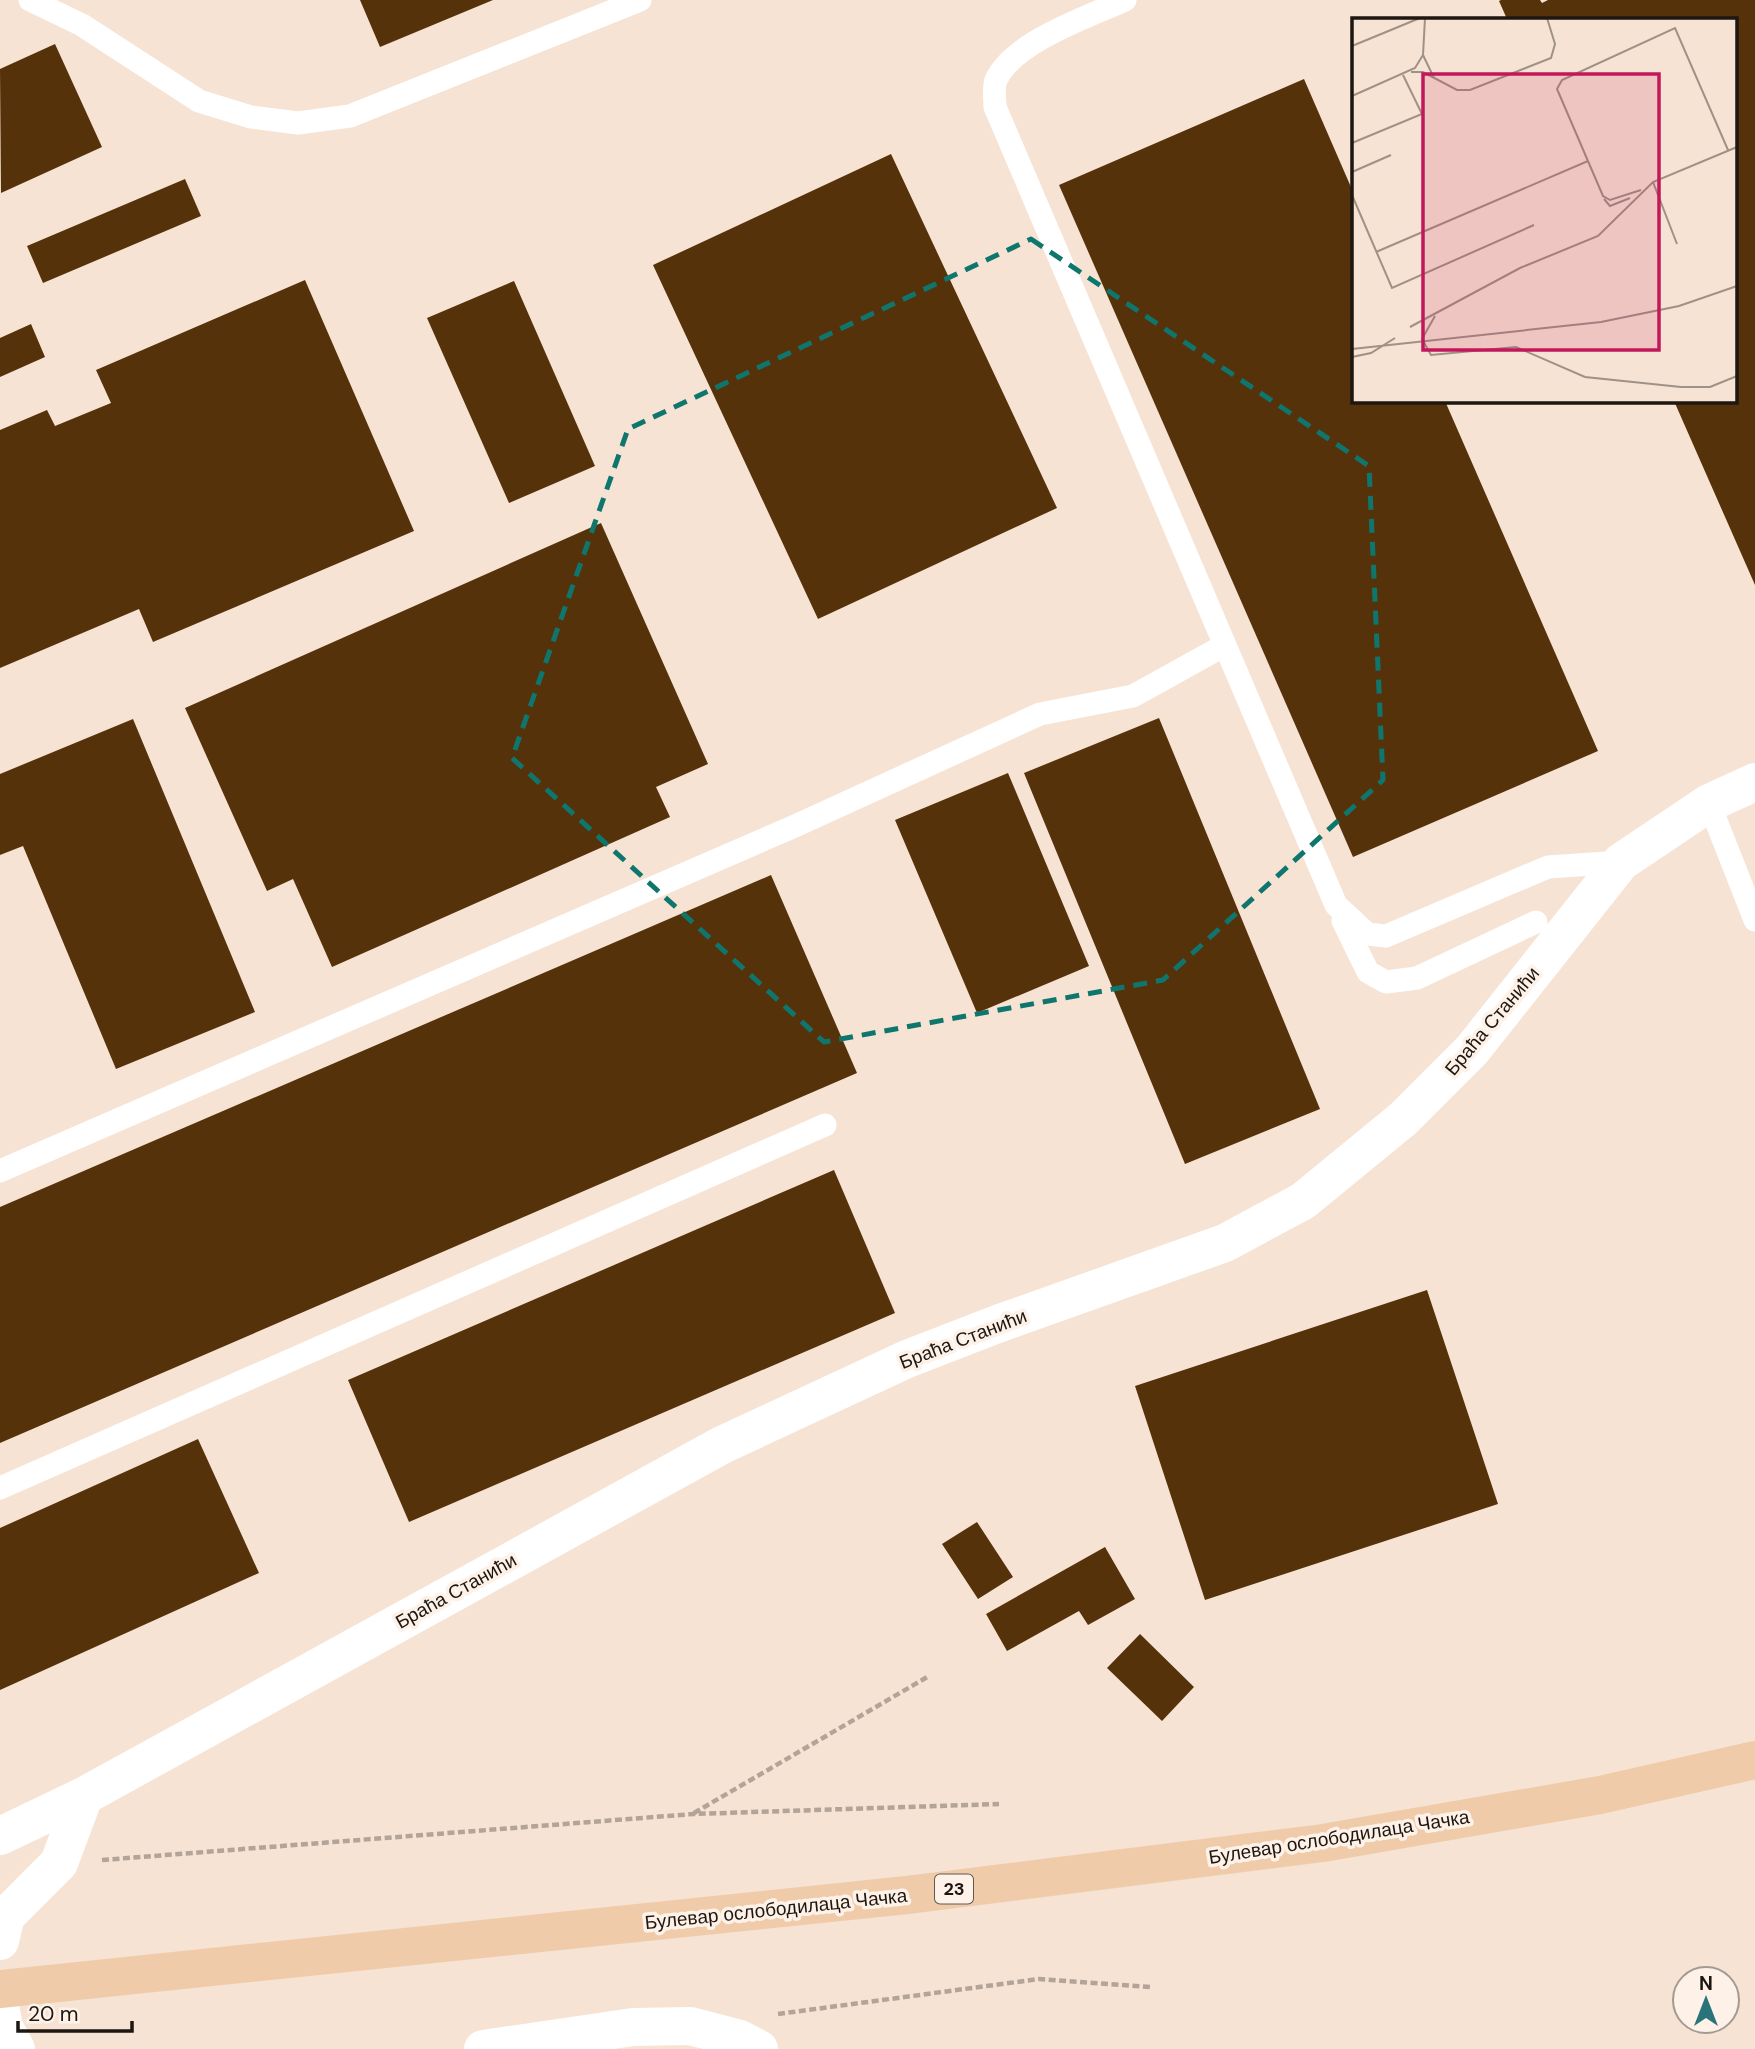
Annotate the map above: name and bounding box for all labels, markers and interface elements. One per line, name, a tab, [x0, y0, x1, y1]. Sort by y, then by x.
inset map	[1352, 18, 1738, 402]
street label: Браћа Станићи	[1439, 961, 1545, 1081]
street label: Браћа Станићи	[896, 1303, 1030, 1375]
street label: Браћа Станићи	[391, 1547, 521, 1635]
street label: Булевар ослободилаца Чачка	[1207, 1804, 1472, 1870]
road number: 23	[935, 1874, 973, 1903]
street label: Булевар ослободилаца Чачка	[644, 1883, 909, 1935]
north arrow	[1671, 1965, 1741, 2035]
text: N	[1699, 1971, 1713, 1996]
scale bar	[18, 1990, 131, 2034]
text: 20 m	[28, 2000, 79, 2028]

